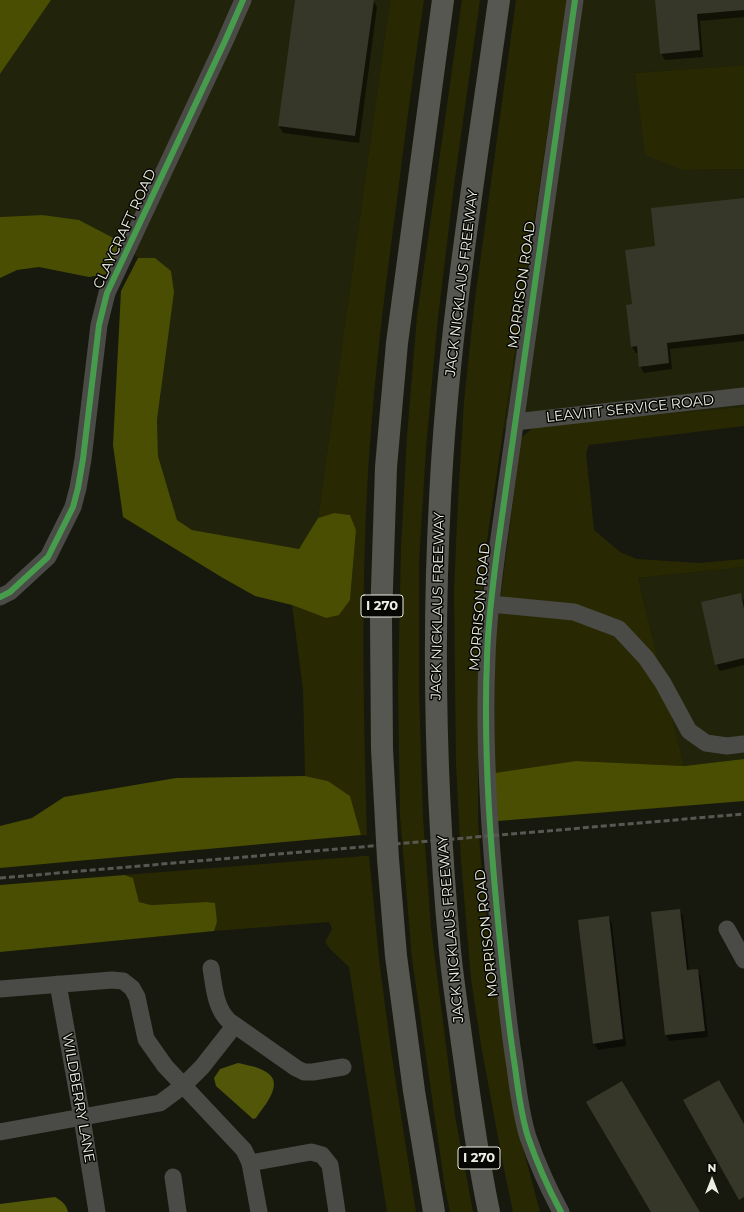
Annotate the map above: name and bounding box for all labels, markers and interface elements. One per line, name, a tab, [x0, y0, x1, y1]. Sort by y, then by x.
street label: CLAYCRAFT ROAD	[90, 167, 160, 291]
street label: JACK NICKLAUS FREEWAY	[442, 189, 482, 377]
street label: MORRISON ROAD	[505, 220, 539, 350]
street label: LEAVITT SERVICE ROAD	[545, 392, 715, 426]
street label: JACK NICKLAUS FREEWAY	[428, 512, 448, 700]
street label: MORRISON ROAD	[466, 542, 494, 672]
road number: I 270	[361, 595, 403, 617]
street label: JACK NICKLAUS FREEWAY	[434, 835, 468, 1023]
street label: MORRISON ROAD	[472, 868, 502, 998]
street label: WILDBERRY LANE	[58, 1032, 98, 1164]
road number: I 270	[458, 1147, 500, 1169]
north arrow	[692, 1160, 732, 1200]
text: N	[708, 1161, 716, 1175]

